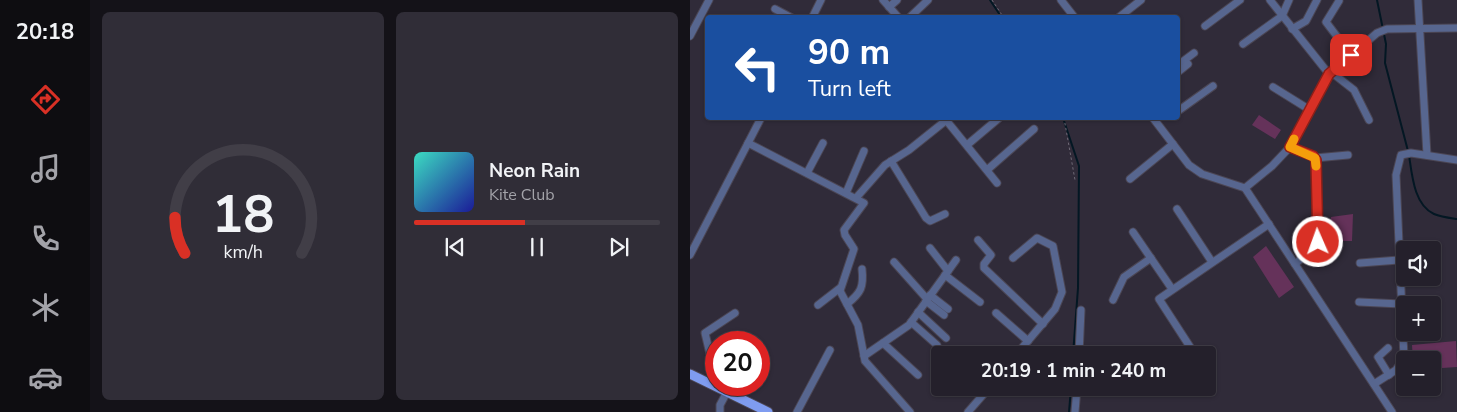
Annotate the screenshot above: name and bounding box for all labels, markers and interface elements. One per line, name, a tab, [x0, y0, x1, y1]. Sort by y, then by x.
text: 20:18	[16, 17, 74, 47]
text: 90 m	[808, 29, 890, 76]
pin	[1330, 34, 1372, 76]
icon: left	[725, 35, 790, 100]
icon: arrive	[1337, 41, 1365, 69]
text: Turn left	[808, 74, 891, 104]
icon: directions	[28, 82, 63, 117]
icon: music	[28, 151, 63, 186]
text: Neon Rain	[489, 158, 580, 184]
text: 18	[212, 179, 274, 250]
text: Kite Club	[489, 184, 555, 206]
position arrow	[1291, 215, 1343, 267]
icon: phone	[28, 221, 63, 256]
icon: previous	[441, 233, 469, 261]
icon: pause	[523, 233, 551, 261]
icon: next	[605, 233, 633, 261]
text: km/h	[223, 240, 263, 264]
map controls	[1396, 241, 1441, 396]
button: sound	[1396, 241, 1441, 286]
icon: climate	[28, 290, 63, 325]
button: +	[1396, 296, 1441, 341]
speed limit sign: 20	[705, 331, 770, 396]
button: −	[1396, 351, 1441, 396]
text: 20:19 · 1 min · 240 m	[981, 358, 1166, 384]
icon: car	[28, 360, 63, 395]

